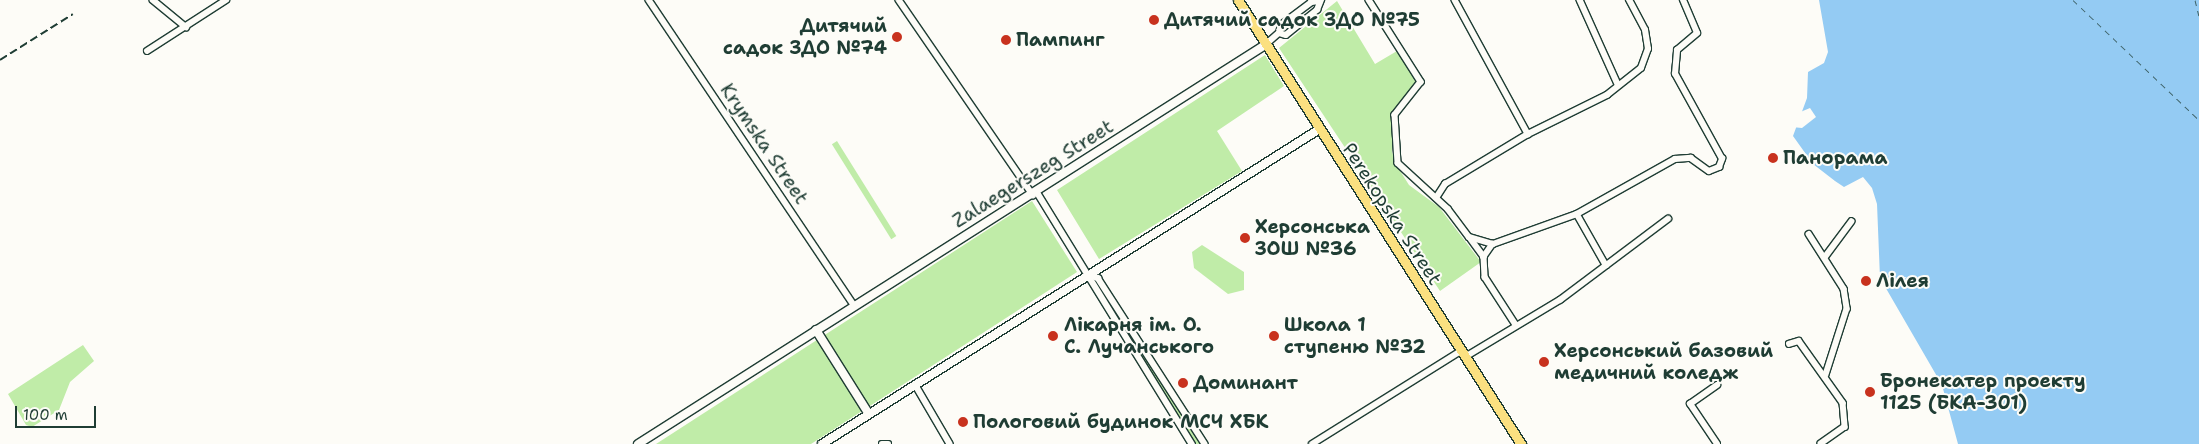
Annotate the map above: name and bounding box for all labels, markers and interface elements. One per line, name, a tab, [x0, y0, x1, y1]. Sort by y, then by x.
place label: Дитячий садок ЗДО №75	[1164, 9, 1420, 31]
marker: Дитячий садок ЗДО №75	[1148, 14, 1160, 26]
place label: Дитячий садок ЗДО №74	[723, 15, 887, 59]
place label: Пампинг	[1016, 29, 1105, 51]
marker: Дитячий садок ЗДО №74	[891, 31, 903, 43]
marker: Пампинг	[1000, 34, 1012, 46]
street label: Krymska Street	[715, 79, 813, 209]
street label: Zalaegerszeg Street	[948, 115, 1118, 233]
street label: Perekopska Street	[1338, 139, 1446, 289]
place label: Панорама	[1783, 147, 1887, 169]
marker: Панорама	[1767, 152, 1779, 164]
place label: Херсонська ЗОШ №36	[1255, 216, 1370, 260]
marker: Херсонська ЗОШ №36	[1239, 232, 1251, 244]
place label: Лілея	[1876, 270, 1929, 292]
marker: Лілея	[1860, 275, 1872, 287]
place label: Лікарня ім. О. С. Лучанського	[1064, 314, 1214, 358]
place label: Школа 1 ступеню №32	[1284, 314, 1426, 358]
marker: Лікарня ім. О. С. Лучанського	[1046, 329, 1060, 343]
marker: Школа 1 ступеню №32	[1268, 330, 1280, 342]
place label: Херсонський базовий медичний коледж	[1554, 340, 1773, 384]
marker: Херсонський базовий медичний коледж	[1538, 356, 1550, 368]
place label: Бронекатер проекту 1125 (БКА-301)	[1880, 370, 2086, 414]
place label: Доминант	[1193, 372, 1298, 394]
marker: Доминант	[1177, 377, 1189, 389]
marker: Бронекатер проекту 1125 (БКА-301)	[1864, 386, 1876, 398]
scale bar	[18, 396, 99, 428]
text: 100 m	[23, 405, 68, 425]
place label: Пологовий будинок МСЧ ХБК	[973, 411, 1268, 433]
marker: Пологовий будинок МСЧ ХБК	[957, 416, 969, 428]

